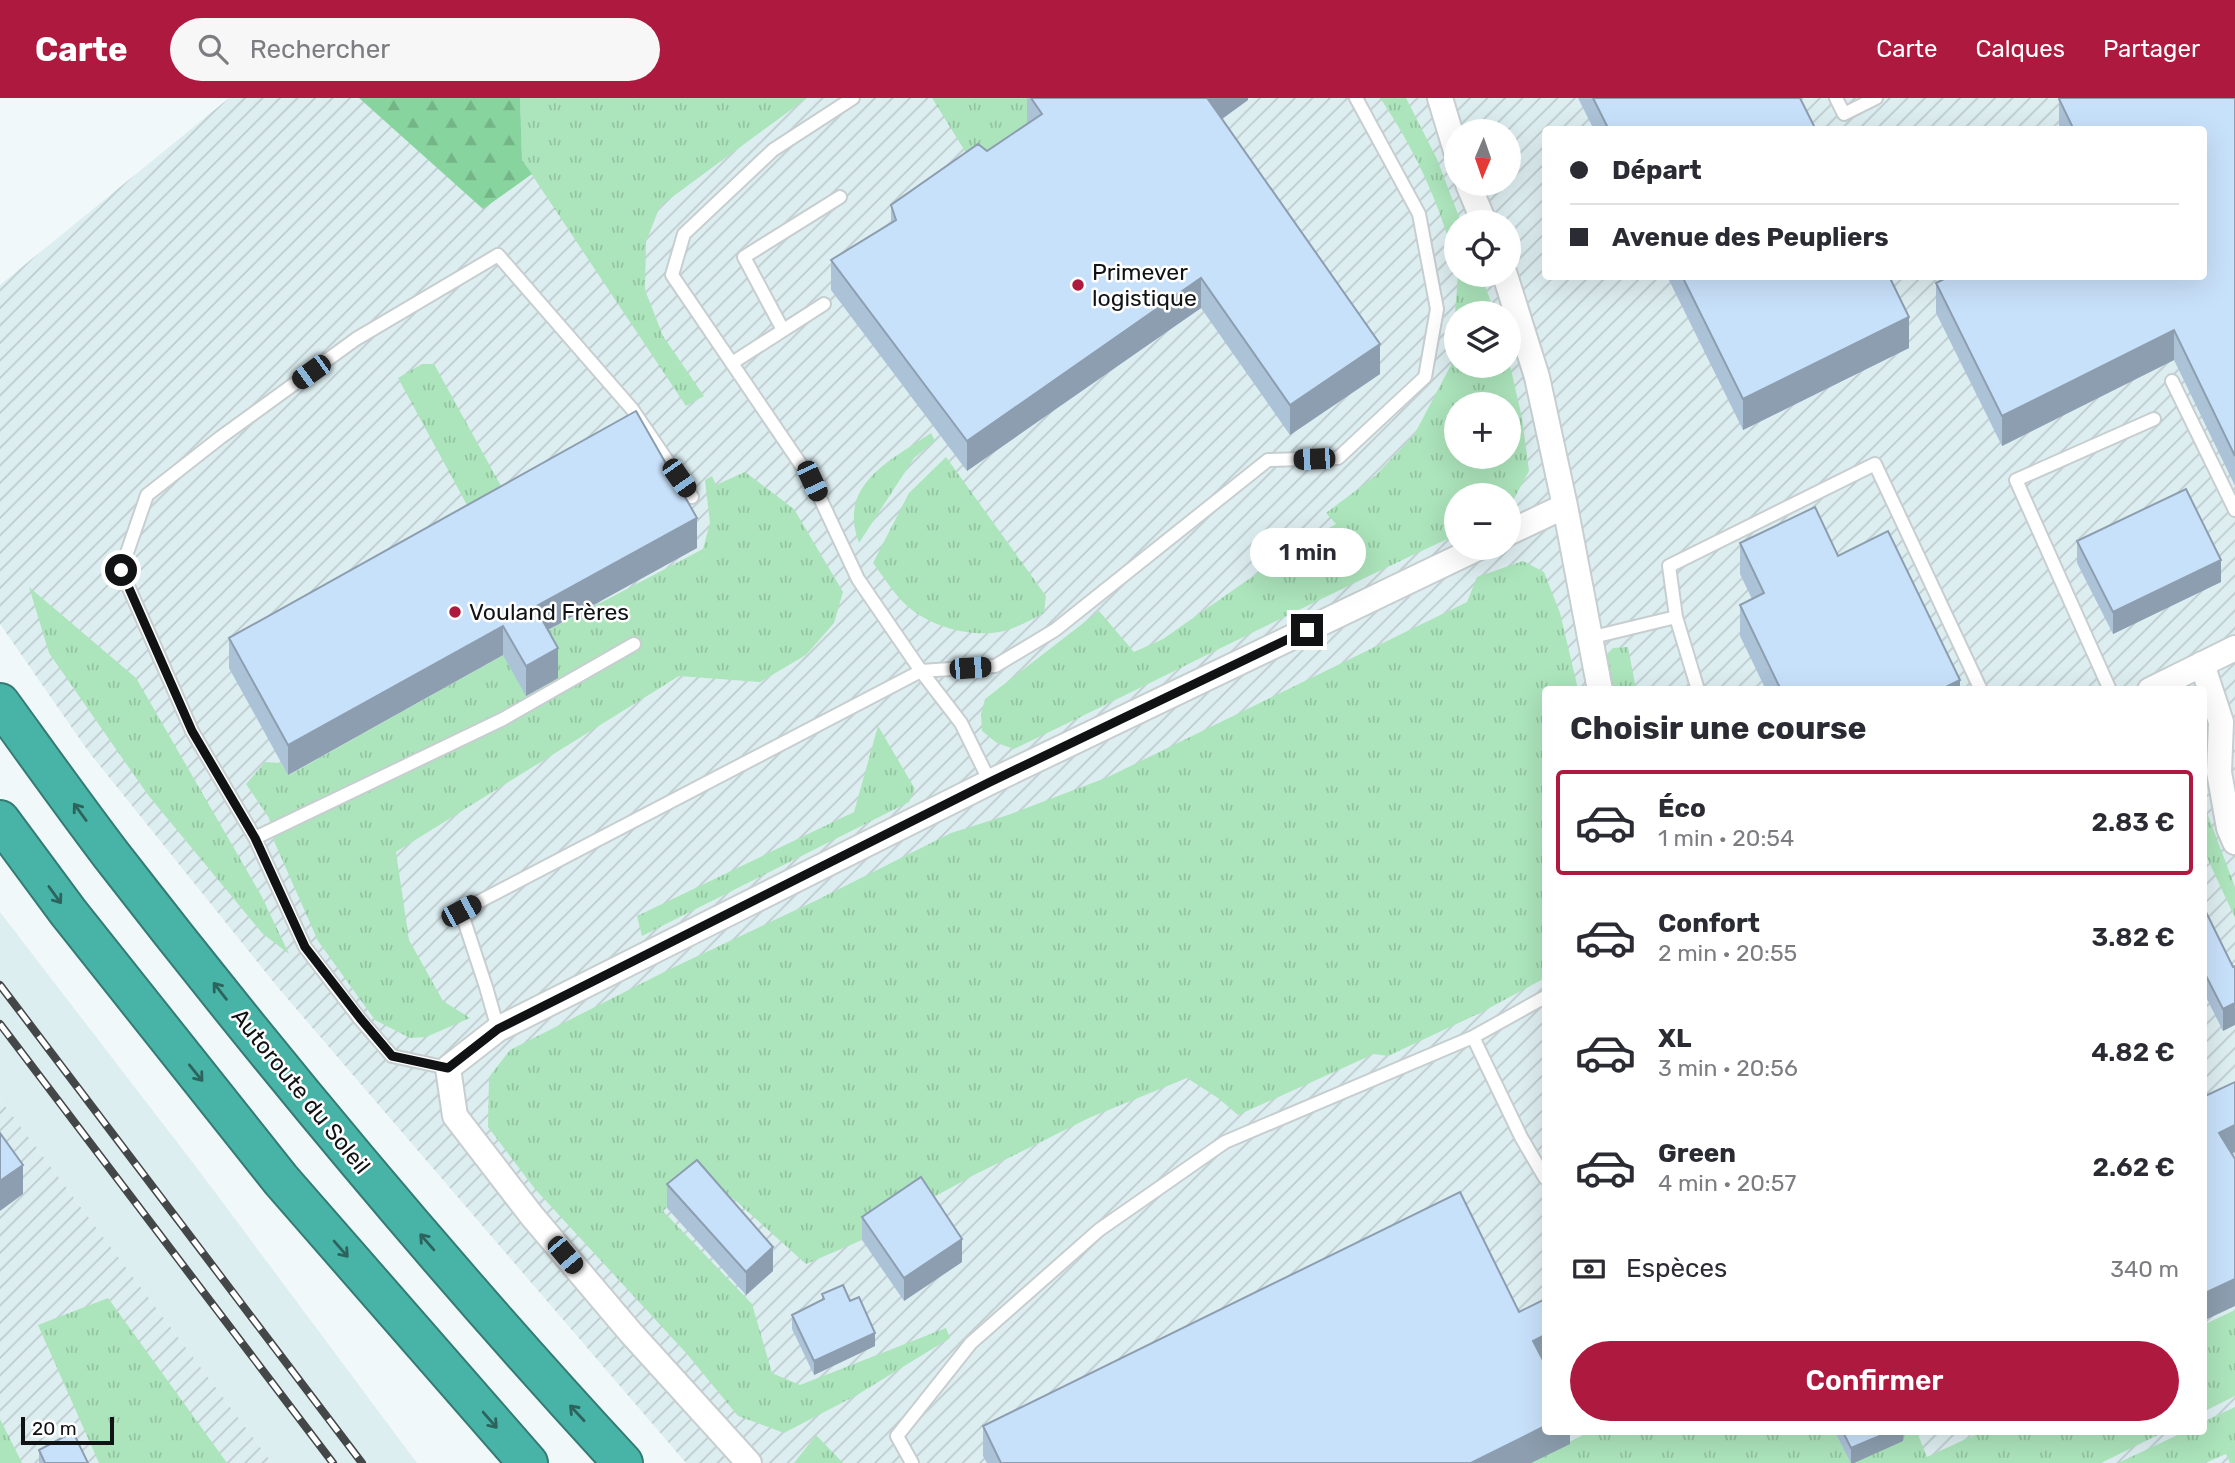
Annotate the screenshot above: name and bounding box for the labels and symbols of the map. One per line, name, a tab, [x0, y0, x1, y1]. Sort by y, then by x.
north arrow	[1444, 119, 1521, 196]
place label: Primever logistique	[1092, 258, 1197, 312]
marker: Primever logistique	[1070, 277, 1086, 293]
car	[288, 351, 335, 393]
car	[1293, 448, 1336, 470]
car	[659, 455, 700, 501]
car	[794, 458, 831, 504]
callout: 1 min	[1249, 528, 1365, 578]
route start	[105, 554, 137, 586]
place label: Vouland Frères	[469, 598, 629, 626]
marker: Vouland Frères	[447, 604, 463, 620]
route end	[1291, 614, 1323, 646]
car	[949, 656, 992, 680]
one-way arrow	[73, 802, 88, 821]
one-way arrow	[48, 885, 62, 904]
car	[438, 892, 485, 930]
one-way arrow	[212, 982, 227, 1001]
street label: Autoroute du Soleil	[226, 1003, 376, 1179]
one-way arrow	[189, 1064, 204, 1082]
car	[544, 1232, 587, 1278]
one-way arrow	[419, 1233, 435, 1251]
one-way arrow	[333, 1239, 349, 1257]
one-way arrow	[569, 1404, 585, 1422]
one-way arrow	[482, 1411, 498, 1429]
scale bar	[21, 1414, 114, 1446]

